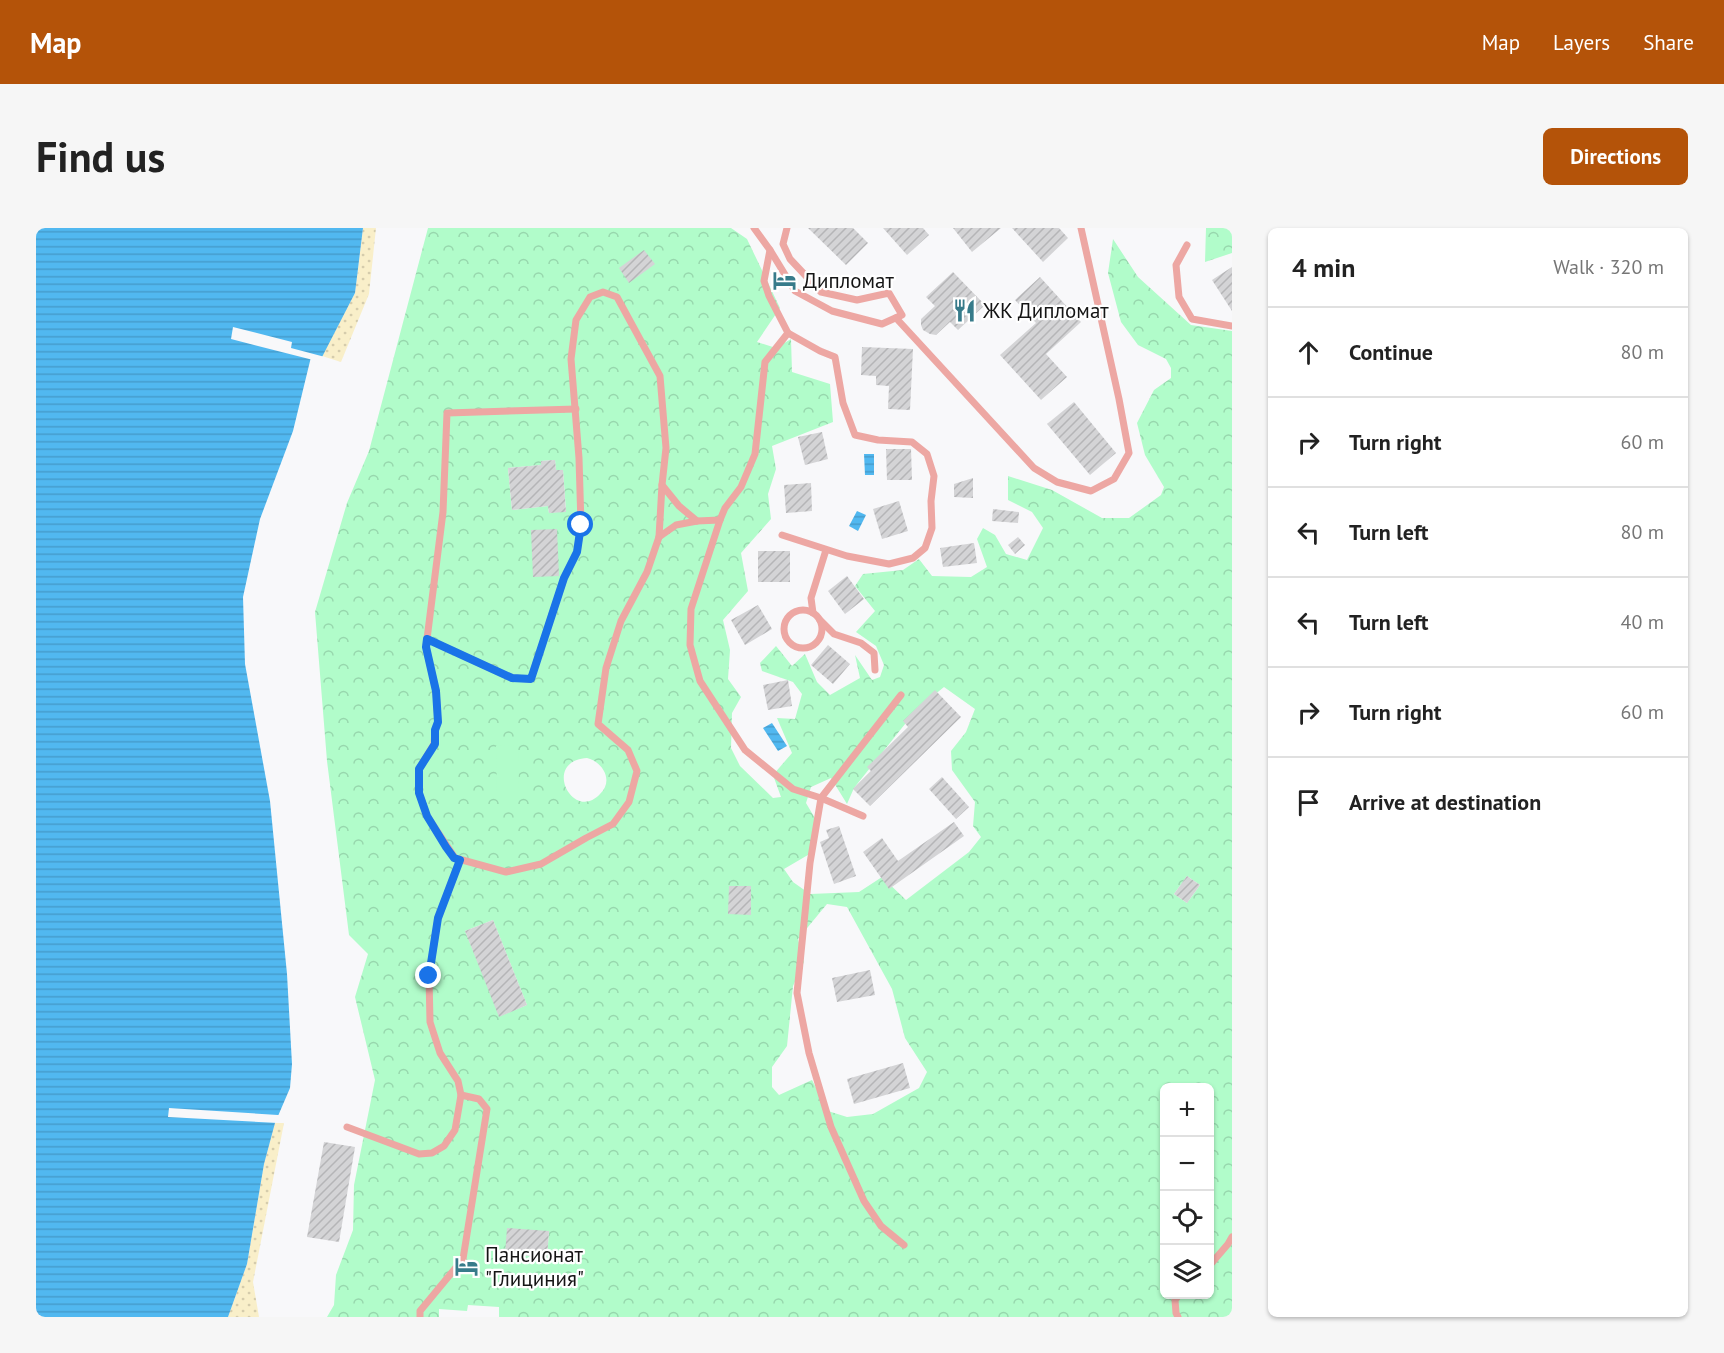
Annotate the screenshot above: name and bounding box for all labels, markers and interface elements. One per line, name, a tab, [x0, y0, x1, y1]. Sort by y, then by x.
text: Map	[30, 24, 81, 61]
text: Map	[1482, 29, 1520, 56]
text: Layers	[1553, 29, 1610, 56]
text: Share	[1643, 29, 1694, 56]
button: Directions	[1543, 128, 1688, 185]
text: Find us	[36, 129, 165, 184]
text: 4 min	[1292, 251, 1355, 284]
text: Walk · 320 m	[1553, 254, 1664, 280]
place label: Дипломат	[803, 267, 895, 294]
hotel icon: Дипломат	[772, 268, 798, 294]
place label: ЖК Дипломат	[982, 297, 1109, 324]
restaurant icon: ЖК Дипломат	[952, 298, 978, 324]
icon: ahead	[1292, 336, 1325, 369]
text: Continue	[1349, 338, 1433, 366]
text: 80 m	[1621, 339, 1664, 365]
icon: right	[1292, 426, 1325, 459]
text: Turn right	[1349, 428, 1441, 456]
text: 60 m	[1621, 429, 1664, 455]
route start	[567, 511, 593, 537]
icon: left	[1292, 516, 1325, 549]
text: Turn left	[1349, 518, 1429, 546]
text: 80 m	[1621, 519, 1664, 545]
icon: left	[1292, 606, 1325, 639]
text: Turn left	[1349, 608, 1429, 636]
text: 40 m	[1621, 609, 1664, 635]
icon: right	[1292, 696, 1325, 729]
text: Turn right	[1349, 698, 1441, 726]
text: 60 m	[1621, 699, 1664, 725]
icon: arrive	[1292, 786, 1325, 819]
text: Arrive at destination	[1349, 788, 1541, 816]
route end	[415, 962, 441, 988]
map controls	[1160, 1083, 1214, 1299]
button: +	[1160, 1083, 1214, 1137]
button: −	[1160, 1137, 1214, 1191]
button: locate	[1160, 1191, 1214, 1245]
place label: Пансионат "Глициния"	[485, 1241, 584, 1292]
button: layers	[1160, 1245, 1214, 1299]
hotel icon: Пансионат "Глициния"	[454, 1254, 480, 1280]

